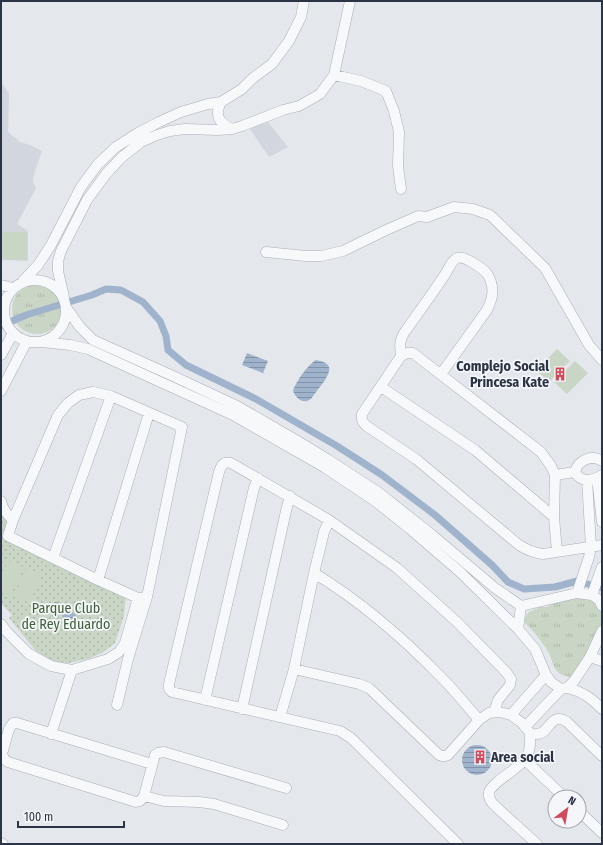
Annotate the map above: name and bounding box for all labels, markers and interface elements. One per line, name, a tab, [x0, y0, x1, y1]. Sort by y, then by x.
place label: Complejo Social Princesa Kate	[456, 358, 549, 391]
building icon: Complejo Social Princesa Kate	[552, 366, 568, 382]
park label: Parque Club de Rey Eduardo	[22, 600, 110, 633]
building icon: Area social	[472, 749, 488, 765]
place label: Area social	[490, 749, 554, 766]
north arrow	[547, 789, 587, 829]
text: N	[566, 794, 578, 808]
scale bar	[18, 803, 124, 829]
text: 100 m	[24, 810, 53, 824]

